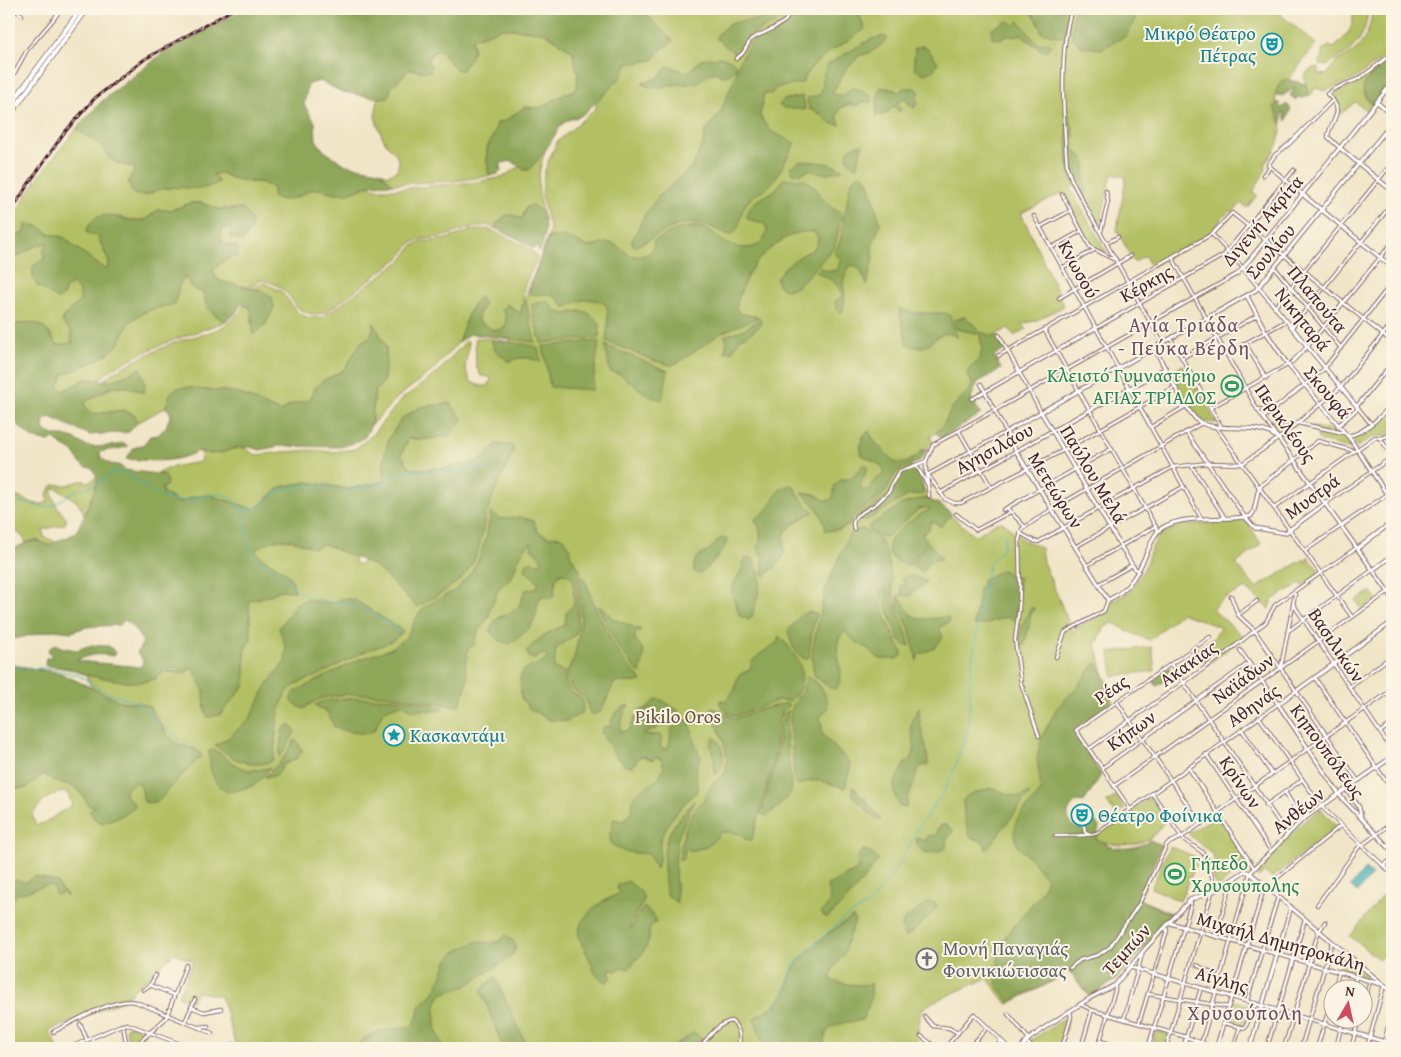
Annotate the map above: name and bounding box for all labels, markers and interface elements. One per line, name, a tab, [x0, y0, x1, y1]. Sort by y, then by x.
place label: Μικρό Θέατρο Πέτρας	[1145, 19, 1256, 69]
theatre icon: Μικρό Θέατρο Πέτρας	[1260, 32, 1284, 56]
street label: Διγενή Ακρίτα	[1214, 168, 1310, 272]
street label: Σουλίου	[1238, 217, 1302, 285]
street label: Κνωσού	[1052, 235, 1106, 303]
street label: Κέρκης	[1114, 257, 1178, 309]
street label: Πλαπούτα	[1281, 259, 1355, 339]
street label: Νικηταρά	[1268, 281, 1338, 357]
district label: Αγία Τριάδα - Πεύκα Βέρδη	[1118, 310, 1250, 362]
street label: Σκουφά	[1297, 359, 1359, 425]
place label: Κλειστό Γυμναστήριο ΑΓΙΑΣ ΤΡΙΑΔΟΣ	[1047, 361, 1216, 411]
sports icon: Κλειστό Γυμναστήριο ΑΓΙΑΣ ΤΡΙΑΔΟΣ	[1220, 374, 1244, 398]
street label: Περικλέους	[1248, 378, 1324, 468]
street label: Αγησιλάου	[950, 415, 1038, 481]
street label: Παύλου Μελά	[1054, 419, 1134, 529]
street label: Μετεώρων	[1021, 446, 1091, 534]
street label: Μυστρά	[1278, 466, 1346, 526]
street label: Βασιλικών	[1302, 602, 1372, 688]
street label: Ακακίας	[1153, 633, 1223, 693]
street label: Ναϊάδων	[1206, 646, 1280, 710]
street label: Ρέας	[1088, 667, 1134, 711]
street label: Αθηνάς	[1221, 676, 1285, 734]
street label: Κηπουπόλεως	[1284, 698, 1372, 804]
park label: Pikilo Oros	[635, 702, 721, 730]
street label: Κήπων	[1100, 703, 1162, 757]
place label: Κασκαντάμι	[410, 721, 506, 749]
place icon: Κασκαντάμι	[382, 723, 406, 747]
street label: Κρίνων	[1213, 750, 1269, 814]
street label: Ανθέων	[1265, 780, 1331, 840]
place label: Θέατρο Φοίνικα	[1098, 801, 1223, 829]
theatre icon: Θέατρο Φοίνικα	[1070, 803, 1094, 827]
place label: Γήπεδο Χρυσουπολης	[1191, 849, 1299, 899]
sports icon: Γήπεδο Χρυσουπολης	[1163, 862, 1187, 886]
street label: Μιχαήλ Δημητροκάλη	[1193, 904, 1369, 978]
street label: Τεμπών	[1095, 916, 1157, 981]
place label: Μονή Παναγιάς Φοινικιώτισσας	[943, 934, 1068, 984]
church icon: Μονή Παναγιάς Φοινικιώτισσας	[915, 947, 939, 971]
street label: Αίγλης	[1192, 958, 1252, 1000]
north arrow	[1324, 980, 1374, 1030]
text: N	[1344, 981, 1357, 1002]
district label: Χρυσούπολη	[1187, 998, 1303, 1027]

